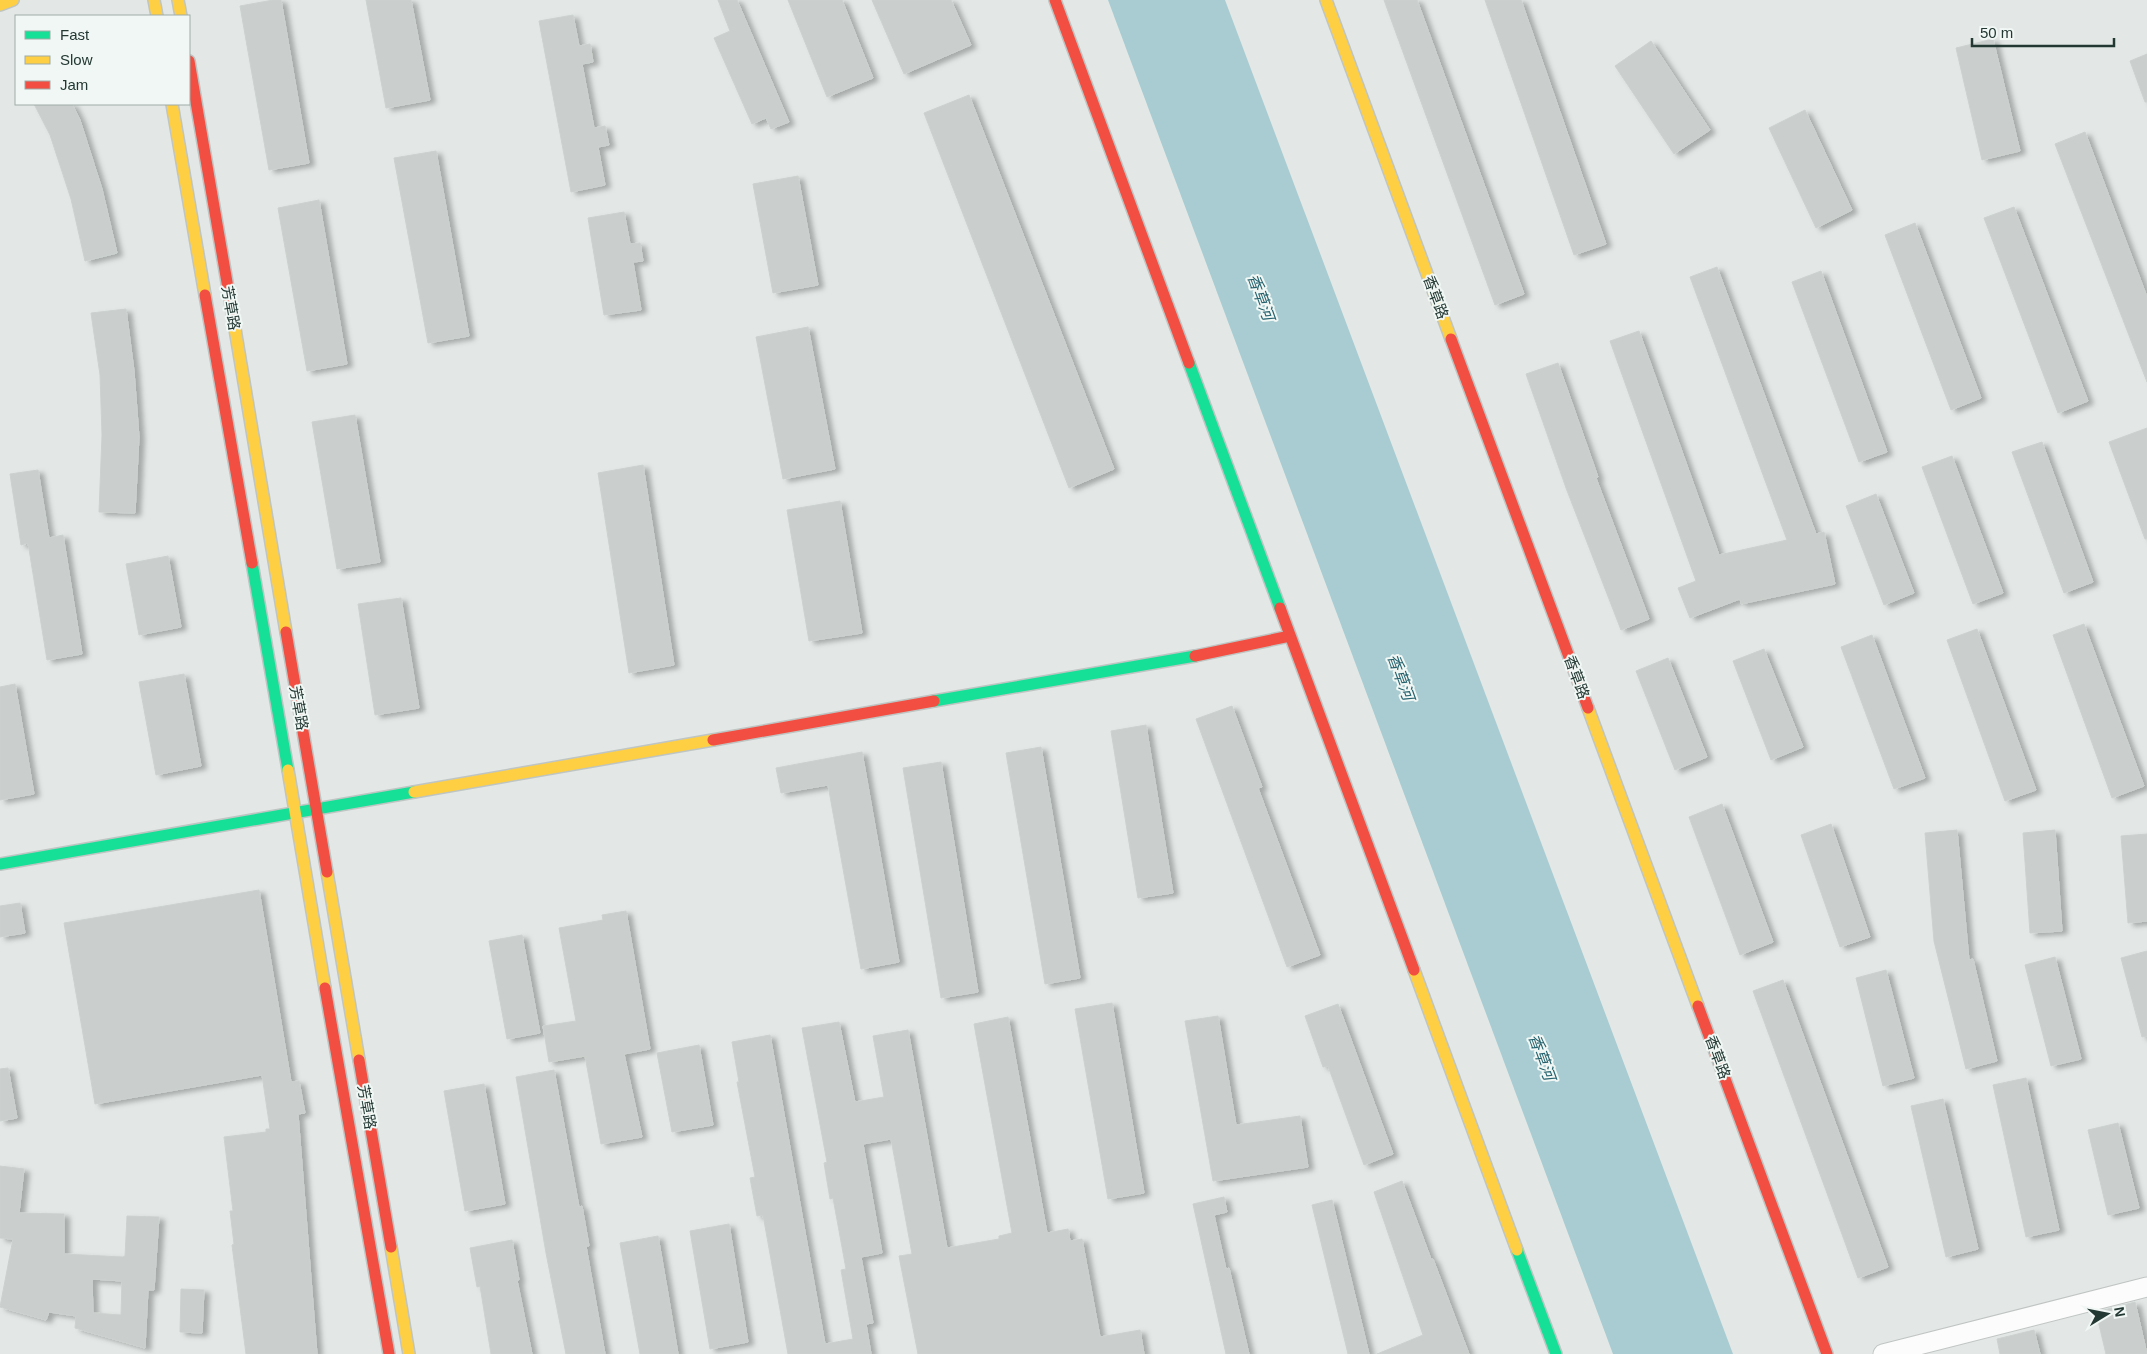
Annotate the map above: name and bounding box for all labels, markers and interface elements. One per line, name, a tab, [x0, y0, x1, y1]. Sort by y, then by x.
legend	[15, 15, 190, 105]
scale bar	[1972, 15, 2114, 47]
text: 50 m	[1980, 24, 2013, 41]
text: Fast	[60, 26, 90, 43]
text: Slow	[60, 51, 93, 68]
text: Jam	[60, 76, 88, 93]
water label: 香草河	[1245, 272, 1278, 325]
street label: 香草路	[1420, 273, 1452, 321]
street label: 芳草路	[219, 284, 243, 332]
water label: 香草河	[1385, 652, 1418, 705]
street label: 香草路	[1561, 653, 1593, 701]
street label: 芳草路	[287, 684, 311, 732]
water label: 香草河	[1526, 1032, 1559, 1085]
street label: 香草路	[1702, 1033, 1734, 1081]
street label: 芳草路	[355, 1083, 379, 1131]
north arrow	[2082, 1289, 2132, 1339]
text: N	[2111, 1305, 2129, 1318]

